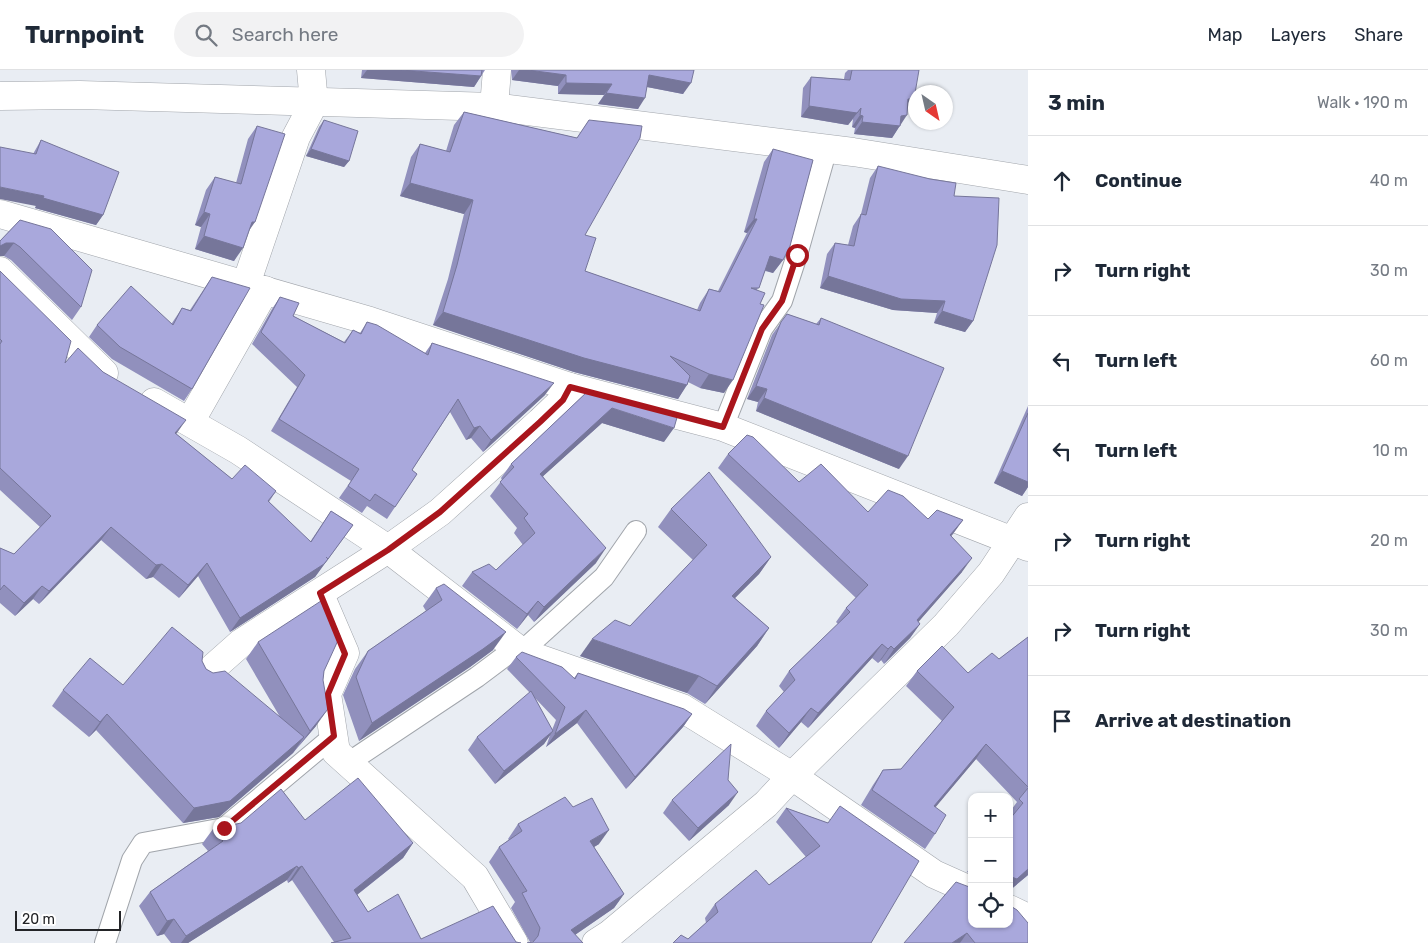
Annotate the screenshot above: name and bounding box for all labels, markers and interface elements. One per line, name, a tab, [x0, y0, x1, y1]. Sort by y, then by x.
search box	[174, 12, 524, 57]
text: Turnpoint	[25, 21, 144, 49]
icon: search	[192, 21, 220, 49]
text: Search here	[232, 23, 338, 46]
text: Map	[1208, 24, 1243, 46]
text: Layers	[1271, 24, 1326, 46]
text: Share	[1354, 24, 1403, 46]
north arrow	[908, 85, 953, 130]
text: 3 min	[1048, 90, 1105, 115]
text: Walk · 190 m	[1317, 93, 1408, 112]
icon: ahead	[1048, 167, 1076, 195]
text: Continue	[1095, 169, 1182, 192]
text: 40 m	[1370, 171, 1408, 190]
route start	[786, 244, 809, 267]
icon: right	[1048, 257, 1076, 285]
text: Turn right	[1095, 259, 1190, 282]
text: 30 m	[1370, 261, 1408, 280]
icon: left	[1048, 347, 1076, 375]
text: Turn left	[1095, 349, 1177, 372]
text: 60 m	[1370, 351, 1408, 370]
icon: left	[1048, 437, 1076, 465]
text: Turn left	[1095, 439, 1177, 462]
text: 10 m	[1373, 441, 1408, 460]
icon: right	[1048, 527, 1076, 555]
text: Turn right	[1095, 529, 1190, 552]
text: 20 m	[1370, 531, 1408, 550]
icon: right	[1048, 617, 1076, 645]
text: Turn right	[1095, 619, 1190, 642]
text: 30 m	[1370, 621, 1408, 640]
icon: arrive	[1048, 707, 1076, 735]
text: Arrive at destination	[1095, 709, 1291, 732]
map controls	[968, 793, 1013, 928]
button: +	[968, 793, 1013, 838]
route end	[213, 817, 236, 840]
button: −	[968, 838, 1013, 883]
button: locate	[968, 883, 1013, 928]
scale bar	[15, 908, 121, 931]
text: 20 m	[22, 911, 55, 928]

